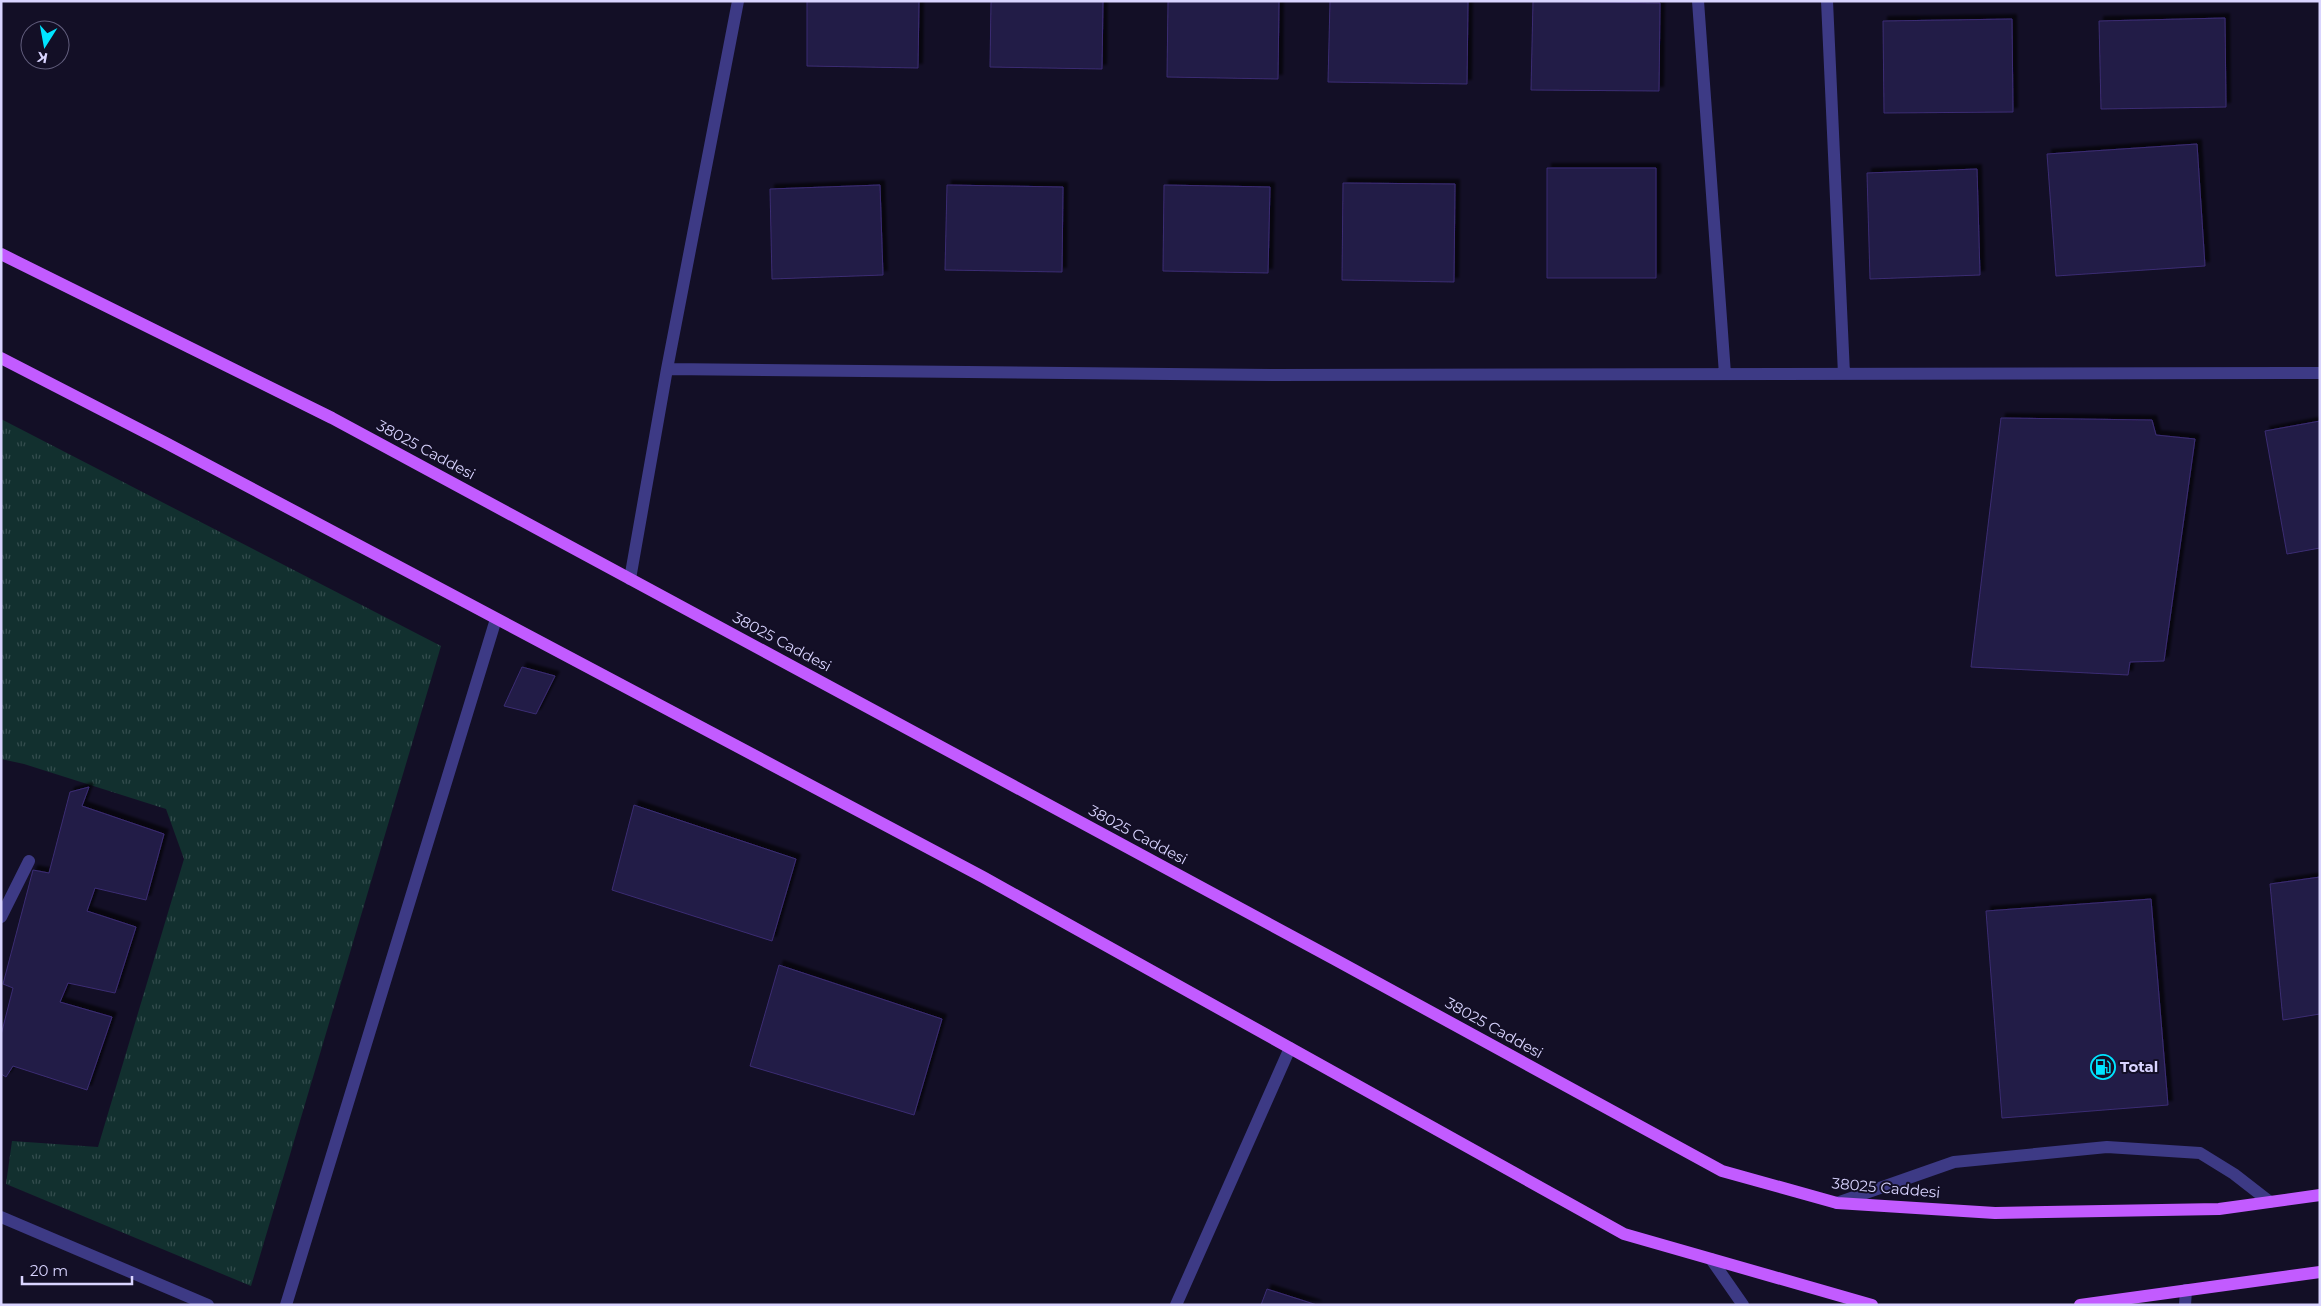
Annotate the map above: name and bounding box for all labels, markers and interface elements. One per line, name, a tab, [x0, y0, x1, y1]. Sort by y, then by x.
north arrow	[20, 20, 70, 70]
text: K	[35, 48, 49, 68]
street label: 38025 Caddesi	[374, 416, 479, 484]
street label: 38025 Caddesi	[730, 608, 835, 676]
street label: 38025 Caddesi	[1086, 801, 1191, 869]
street label: 38025 Caddesi	[1442, 993, 1547, 1062]
fuel station icon: Total	[2090, 1054, 2116, 1080]
place label: Total	[2120, 1057, 2158, 1076]
street label: 38025 Caddesi	[1831, 1173, 1941, 1202]
scale bar	[22, 1254, 132, 1286]
text: 20 m	[30, 1261, 68, 1280]

